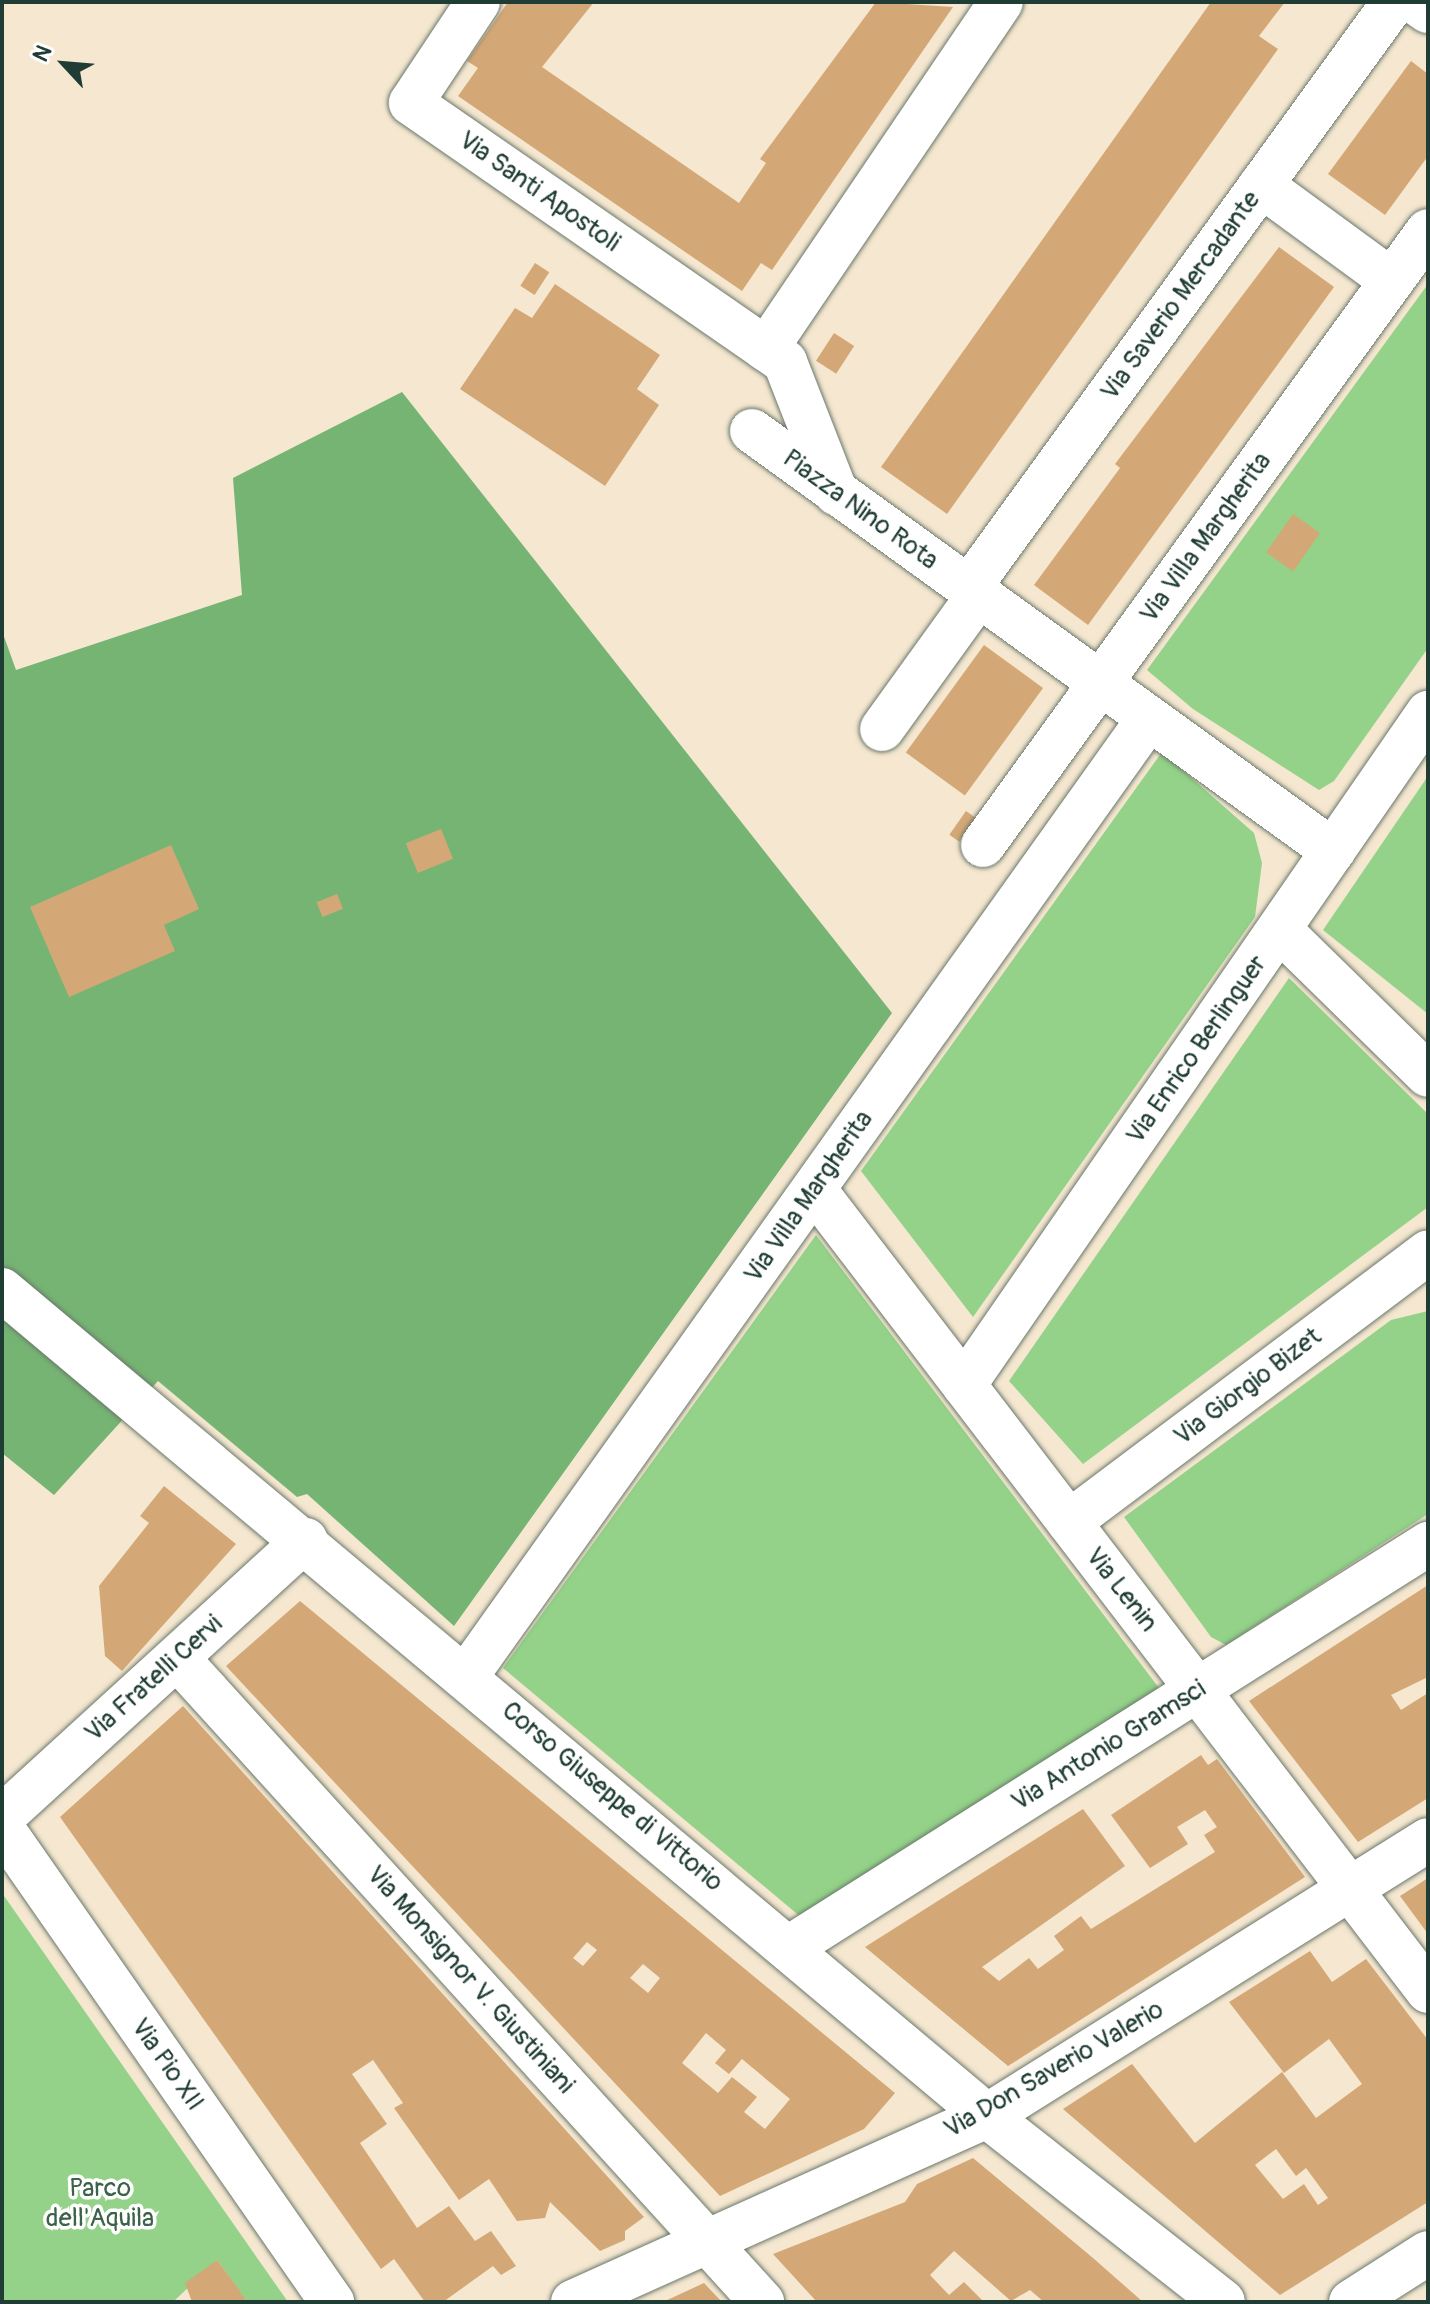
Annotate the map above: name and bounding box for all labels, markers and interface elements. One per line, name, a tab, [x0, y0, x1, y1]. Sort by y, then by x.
north arrow	[24, 24, 104, 104]
text: N	[27, 41, 58, 66]
street label: Via Santi Apostoli	[452, 125, 626, 259]
street label: Via Saverio Mercadante	[1095, 185, 1267, 407]
street label: Piazza Nino Rota	[776, 443, 944, 577]
street label: Via Villa Margherita	[1134, 447, 1278, 629]
street label: Via Enrico Berlinguer	[1120, 950, 1274, 1150]
street label: Via Villa Margherita	[738, 1105, 880, 1289]
street label: Via Giorgio Bizet	[1168, 1321, 1328, 1453]
street label: Via Lenin	[1078, 1542, 1164, 1638]
street label: Via Fratelli Cervi	[79, 1609, 229, 1749]
street label: Via Antonio Gramsci	[1006, 1674, 1212, 1818]
street label: Corso Giuseppe di Vittorio	[495, 1695, 729, 1899]
street label: Via Monsignor V. Giustiniani	[359, 1860, 581, 2100]
street label: Via Don Saverio Valerio	[939, 1994, 1169, 2146]
street label: Via Pio XII	[124, 2013, 210, 2117]
park label: Parco dell'Aquila	[46, 2173, 154, 2234]

